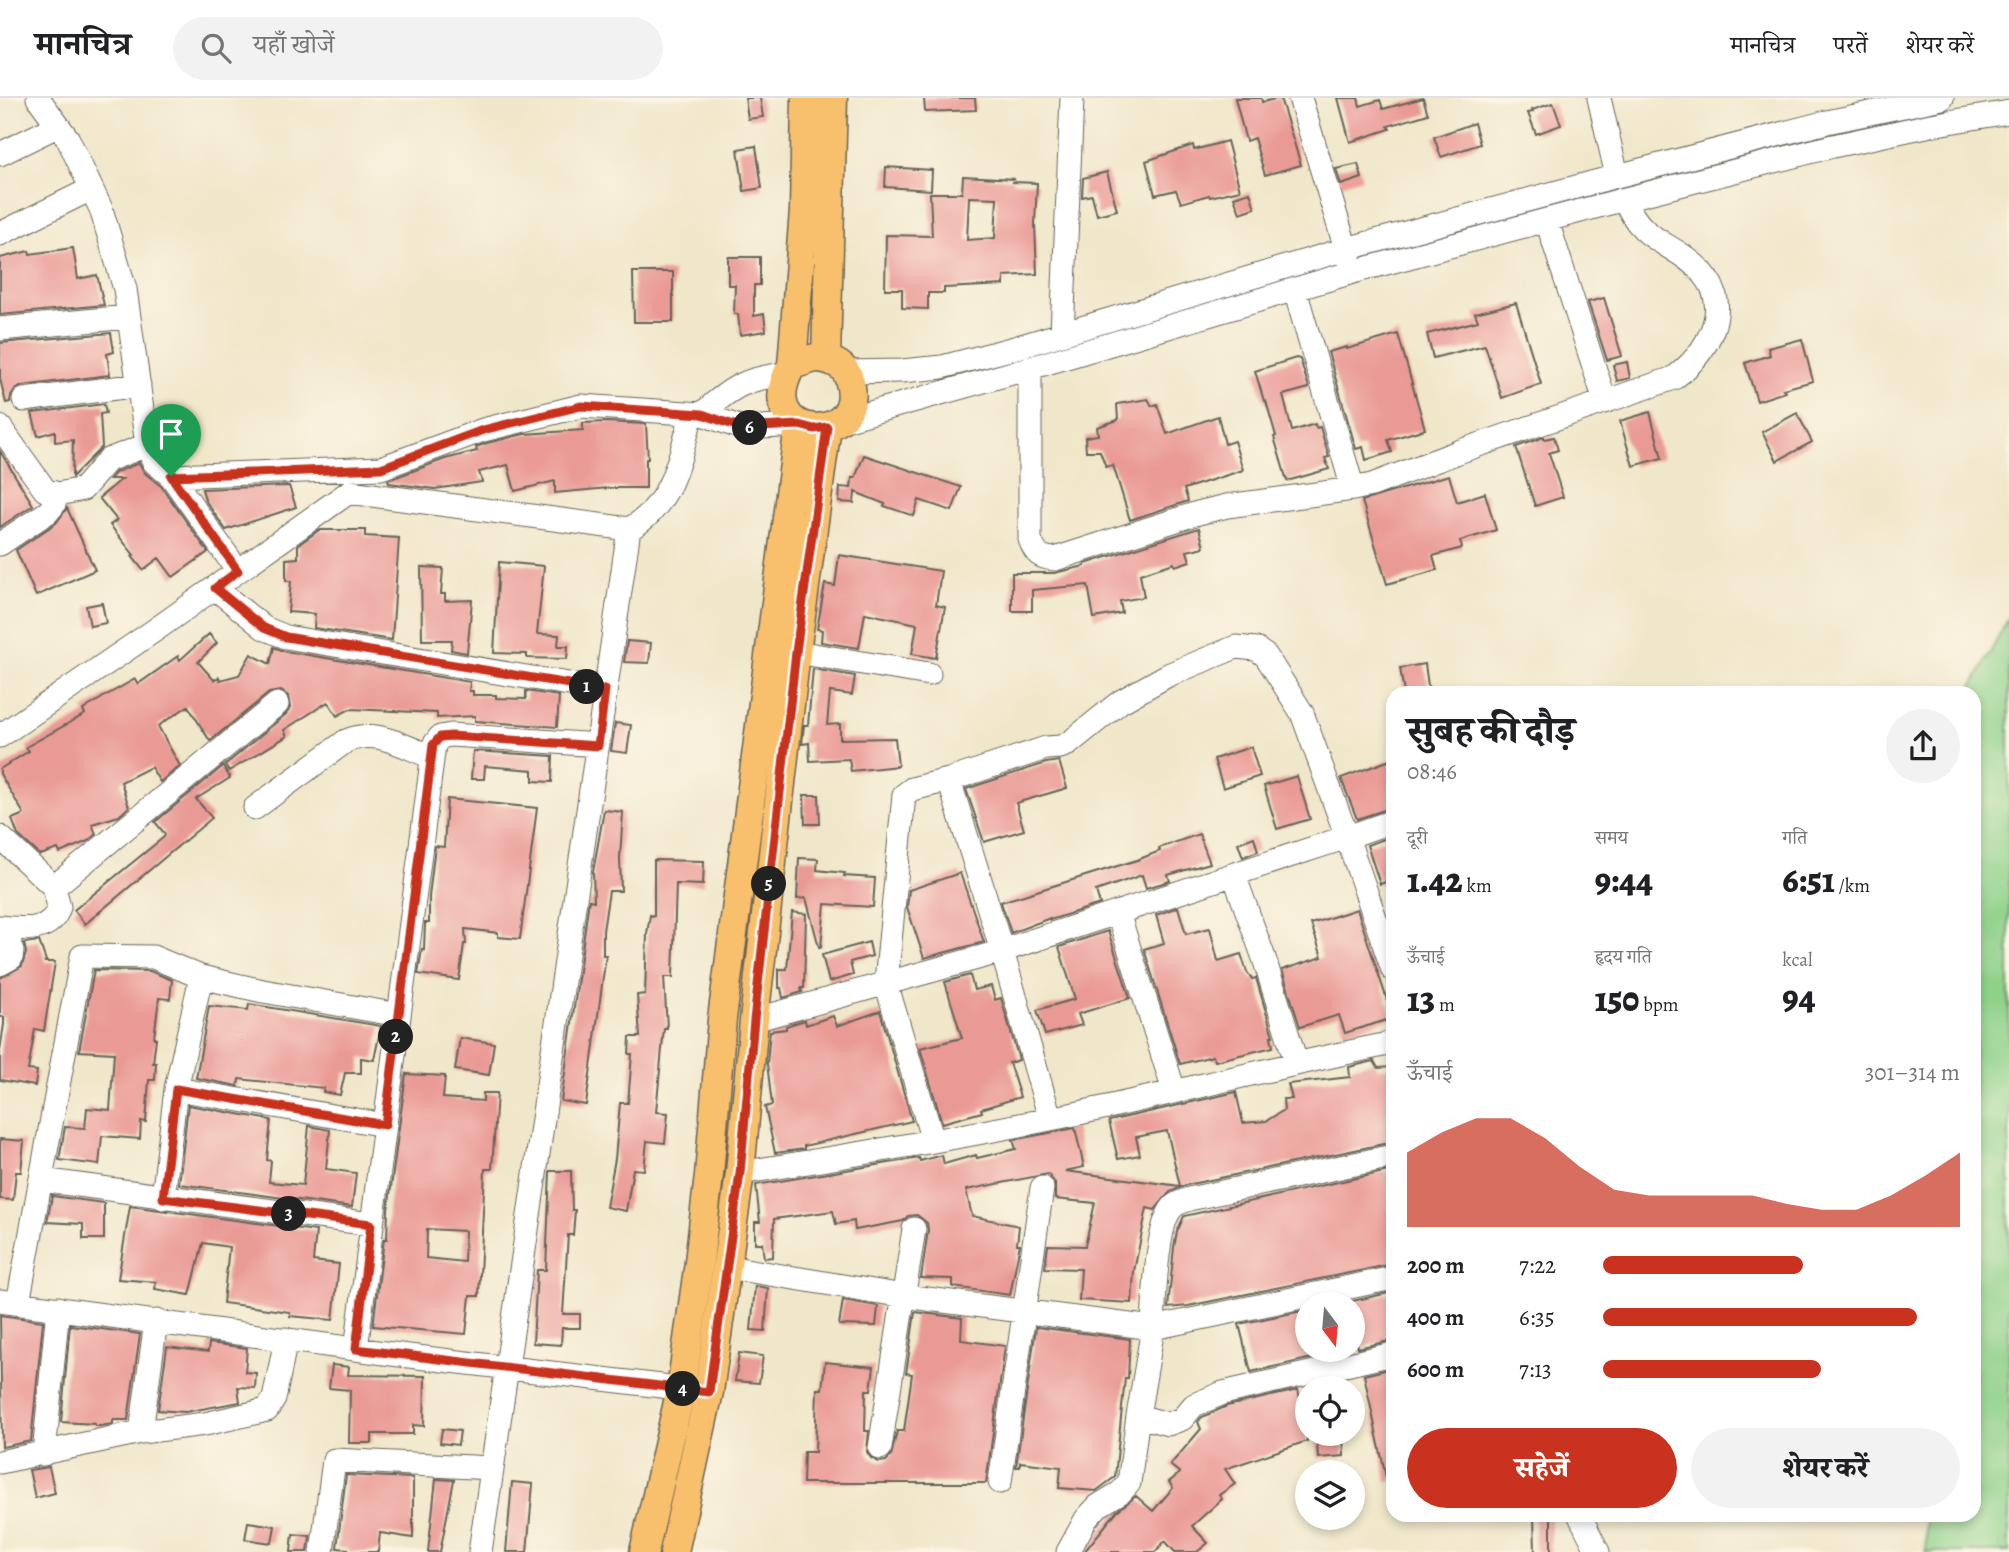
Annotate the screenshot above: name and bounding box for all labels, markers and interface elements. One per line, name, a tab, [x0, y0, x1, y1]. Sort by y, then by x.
search box	[173, 17, 663, 80]
text: मानचित्र	[35, 21, 131, 66]
text: यहाँ खोजें	[253, 27, 334, 62]
icon: search	[197, 29, 235, 67]
text: मानचित्र	[1730, 29, 1795, 61]
text: परतें	[1833, 29, 1868, 61]
text: शेयर करें	[1906, 29, 1974, 61]
pin	[141, 404, 201, 476]
pin: 6	[732, 410, 768, 446]
text: 6	[745, 414, 754, 440]
icon: arrive	[152, 415, 190, 453]
pin: 1	[570, 670, 604, 704]
text: 1	[583, 673, 590, 699]
text: सुबह की दौड़	[1407, 704, 1575, 756]
button: share	[1886, 709, 1960, 783]
text: 08:46	[1407, 756, 1457, 787]
text: दूरी	[1407, 825, 1428, 851]
text: समय	[1595, 825, 1628, 851]
text: गति	[1782, 825, 1807, 851]
text: 1.42	[1407, 856, 1463, 904]
text: 9:44	[1595, 856, 1653, 904]
text: 6:51	[1782, 856, 1835, 904]
pin: 5	[752, 866, 786, 902]
text: 5	[764, 870, 773, 896]
text: km	[1463, 873, 1492, 899]
text: /km	[1835, 873, 1870, 899]
text: ऊँचाई	[1407, 944, 1444, 970]
text: हृदय गति	[1595, 944, 1652, 970]
text: kcal	[1782, 947, 1813, 973]
text: 94	[1782, 973, 1815, 1021]
text: 13	[1407, 975, 1435, 1023]
text: 150	[1595, 975, 1639, 1023]
text: m	[1435, 992, 1455, 1018]
text: bpm	[1639, 992, 1679, 1018]
pin: 2	[378, 1020, 414, 1054]
text: 2	[391, 1023, 400, 1049]
text: ऊँचाई	[1407, 1057, 1452, 1088]
text: 301–314 m	[1865, 1057, 1960, 1088]
pin: 3	[272, 1196, 306, 1232]
text: 3	[284, 1200, 293, 1226]
text: 200 m	[1407, 1250, 1465, 1281]
text: 7:22	[1519, 1250, 1556, 1281]
north arrow	[1295, 1292, 1365, 1362]
map controls	[1295, 1292, 1365, 1530]
text: 400 m	[1407, 1302, 1464, 1333]
text: 6:35	[1519, 1302, 1555, 1333]
text: 600 m	[1407, 1354, 1464, 1385]
text: 7:13	[1519, 1354, 1552, 1385]
pin: 4	[666, 1372, 700, 1406]
text: 4	[678, 1375, 687, 1401]
button: locate	[1295, 1376, 1365, 1446]
button: सहेजें	[1407, 1428, 1677, 1508]
button: शेयर करें	[1691, 1428, 1960, 1508]
button: layers	[1295, 1460, 1365, 1530]

